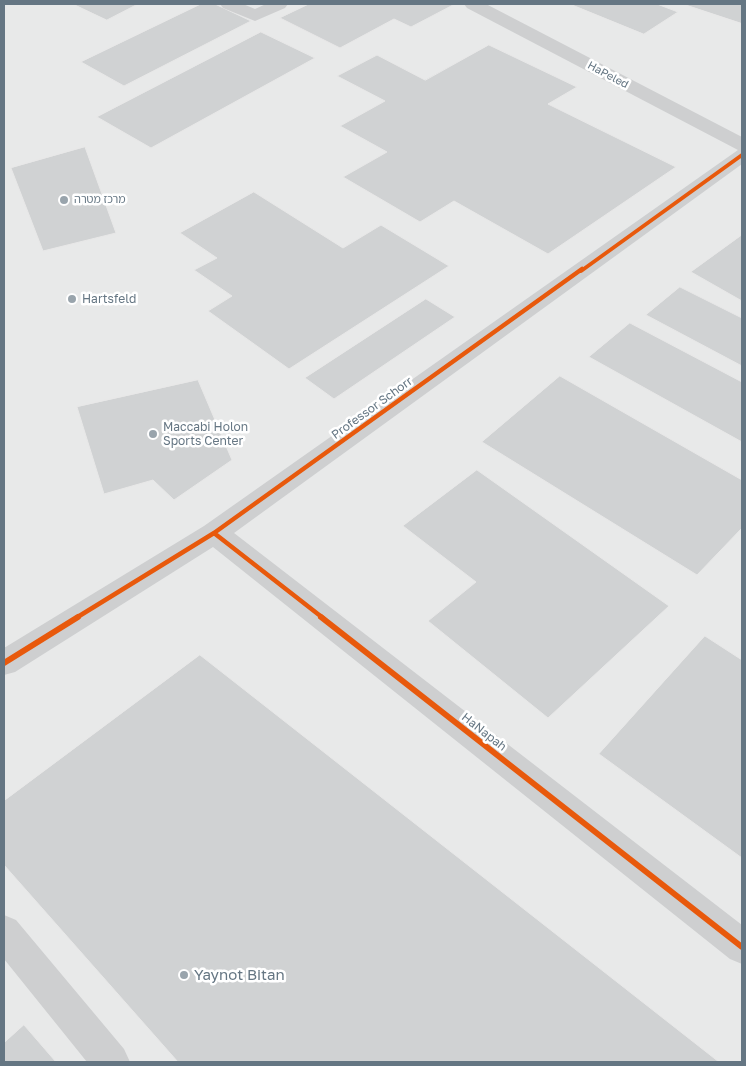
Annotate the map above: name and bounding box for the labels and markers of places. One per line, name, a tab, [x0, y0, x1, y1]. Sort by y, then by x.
place label: מרכז מטרה	[74, 193, 126, 207]
marker: מרכז מטרה	[58, 194, 70, 206]
place label: Hartsfeld	[82, 292, 136, 306]
marker: Hartsfeld	[66, 293, 78, 305]
place label: Maccabi Holon Sports Center	[163, 420, 248, 448]
marker: Maccabi Holon Sports Center	[147, 428, 159, 440]
place label: Yaynot Bitan	[194, 966, 285, 984]
marker: Yaynot Bitan	[178, 969, 190, 981]

